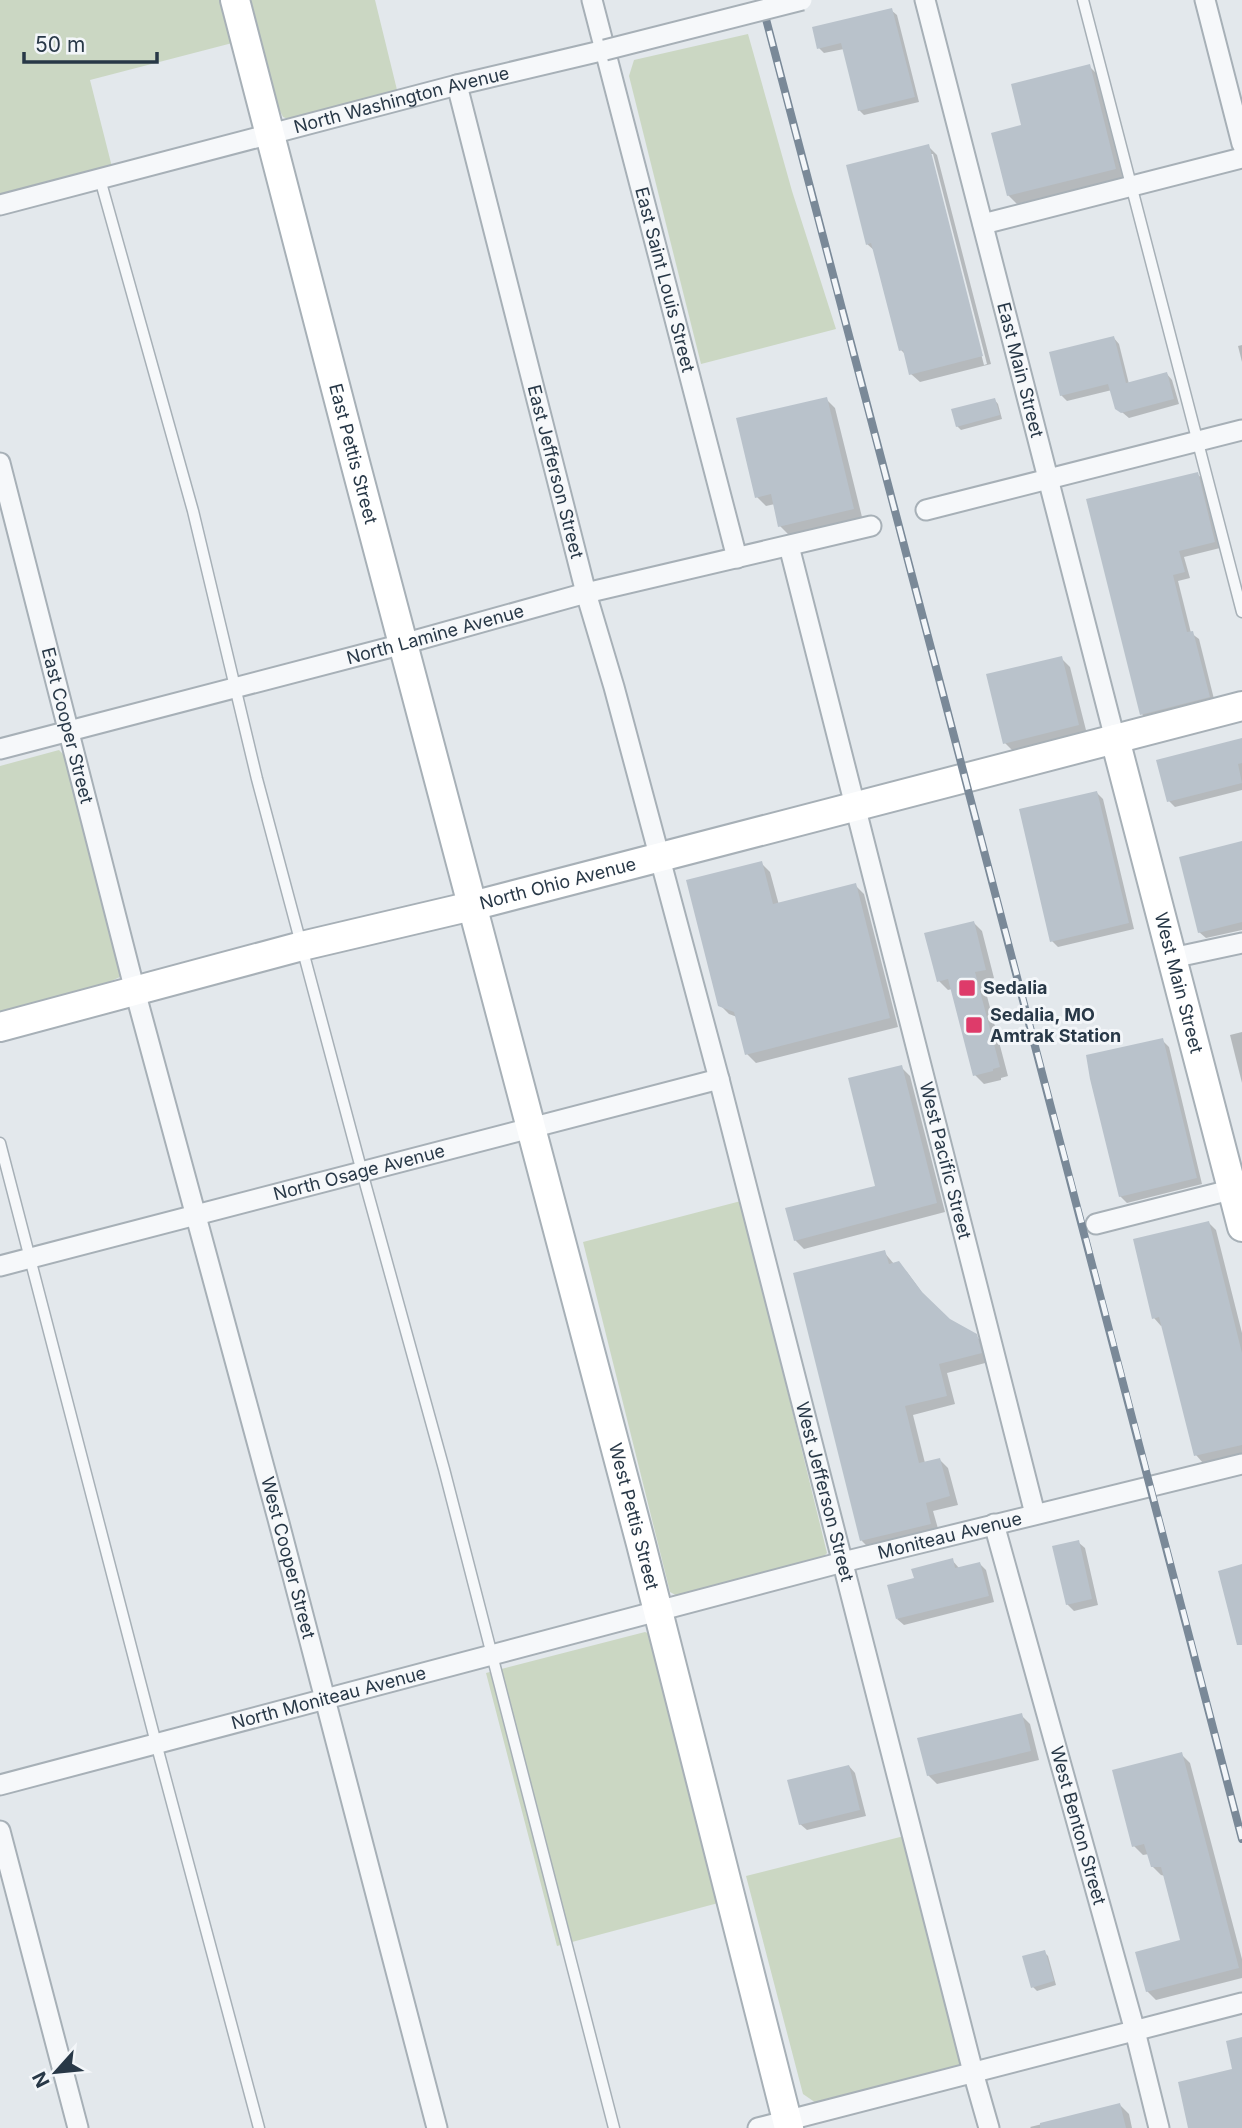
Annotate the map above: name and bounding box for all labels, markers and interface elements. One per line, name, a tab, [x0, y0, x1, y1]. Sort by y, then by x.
scale bar	[24, 21, 158, 65]
text: 50 m	[35, 32, 85, 57]
street label: North Washington Avenue	[291, 62, 511, 137]
street label: East Saint Louis Street	[631, 185, 699, 374]
street label: East Main Street	[993, 300, 1048, 440]
street label: East Pettis Street	[325, 381, 382, 526]
street label: East Jefferson Street	[524, 383, 588, 561]
street label: North Lamine Avenue	[344, 600, 526, 668]
street label: East Cooper Street	[38, 645, 98, 806]
street label: North Ohio Avenue	[477, 853, 638, 914]
street label: West Main Street	[1151, 910, 1207, 1056]
place label: Sedalia	[983, 977, 1048, 998]
marker: Sedalia	[957, 978, 977, 998]
place label: Sedalia, MO Amtrak Station	[990, 1004, 1121, 1046]
marker: Sedalia, MO Amtrak Station	[964, 1015, 984, 1035]
street label: West Pacific Street	[916, 1080, 976, 1241]
street label: North Osage Avenue	[271, 1140, 447, 1204]
street label: West Jefferson Street	[792, 1399, 858, 1584]
street label: West Pettis Street	[605, 1441, 663, 1592]
street label: West Cooper Street	[257, 1474, 320, 1641]
street label: Moniteau Avenue	[876, 1507, 1024, 1563]
street label: North Moniteau Avenue	[229, 1662, 428, 1733]
street label: West Benton Street	[1046, 1744, 1110, 1907]
north arrow	[21, 2037, 91, 2107]
text: N	[28, 2068, 55, 2091]

